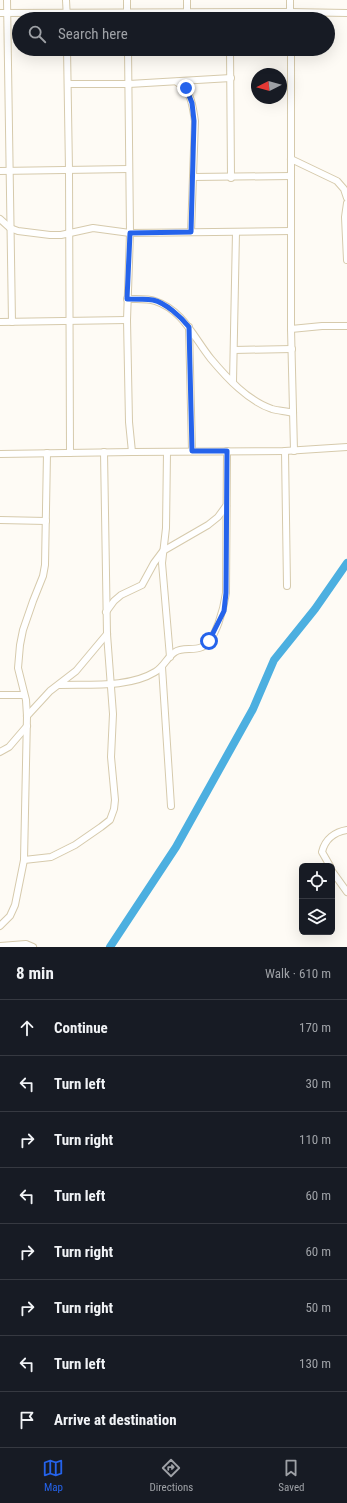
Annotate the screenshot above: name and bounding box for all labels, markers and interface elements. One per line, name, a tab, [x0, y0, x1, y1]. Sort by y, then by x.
search box	[12, 12, 335, 56]
icon: search	[26, 23, 48, 45]
text: Search here	[58, 25, 128, 43]
north arrow	[251, 68, 287, 104]
route end	[177, 79, 195, 97]
route start	[200, 632, 218, 650]
map controls	[299, 863, 335, 935]
button: locate	[299, 863, 335, 899]
button: layers	[299, 899, 335, 935]
text: 8 min	[16, 963, 54, 983]
text: Walk · 610 m	[265, 966, 331, 981]
icon: ahead	[16, 1017, 38, 1039]
text: Continue	[54, 1019, 108, 1037]
text: 170 m	[299, 1020, 331, 1035]
icon: left	[16, 1073, 38, 1095]
text: Turn left	[54, 1075, 105, 1093]
text: 30 m	[305, 1076, 331, 1091]
icon: right	[16, 1129, 38, 1151]
text: Turn right	[54, 1131, 113, 1149]
text: 110 m	[299, 1132, 331, 1147]
icon: left	[16, 1185, 38, 1207]
text: Turn left	[54, 1187, 105, 1205]
text: 60 m	[305, 1188, 331, 1203]
icon: right	[16, 1241, 38, 1263]
text: Turn right	[54, 1243, 113, 1261]
text: 60 m	[305, 1244, 331, 1259]
icon: right	[16, 1297, 38, 1319]
text: Turn right	[54, 1299, 113, 1317]
text: 50 m	[305, 1300, 331, 1315]
icon: left	[16, 1353, 38, 1375]
text: Turn left	[54, 1355, 105, 1373]
text: 130 m	[299, 1356, 331, 1371]
icon: arrive	[16, 1409, 38, 1431]
text: Arrive at destination	[54, 1411, 177, 1429]
tab: Map	[42, 1457, 64, 1494]
tab: Directions	[149, 1457, 193, 1494]
tab: Saved	[278, 1457, 305, 1494]

